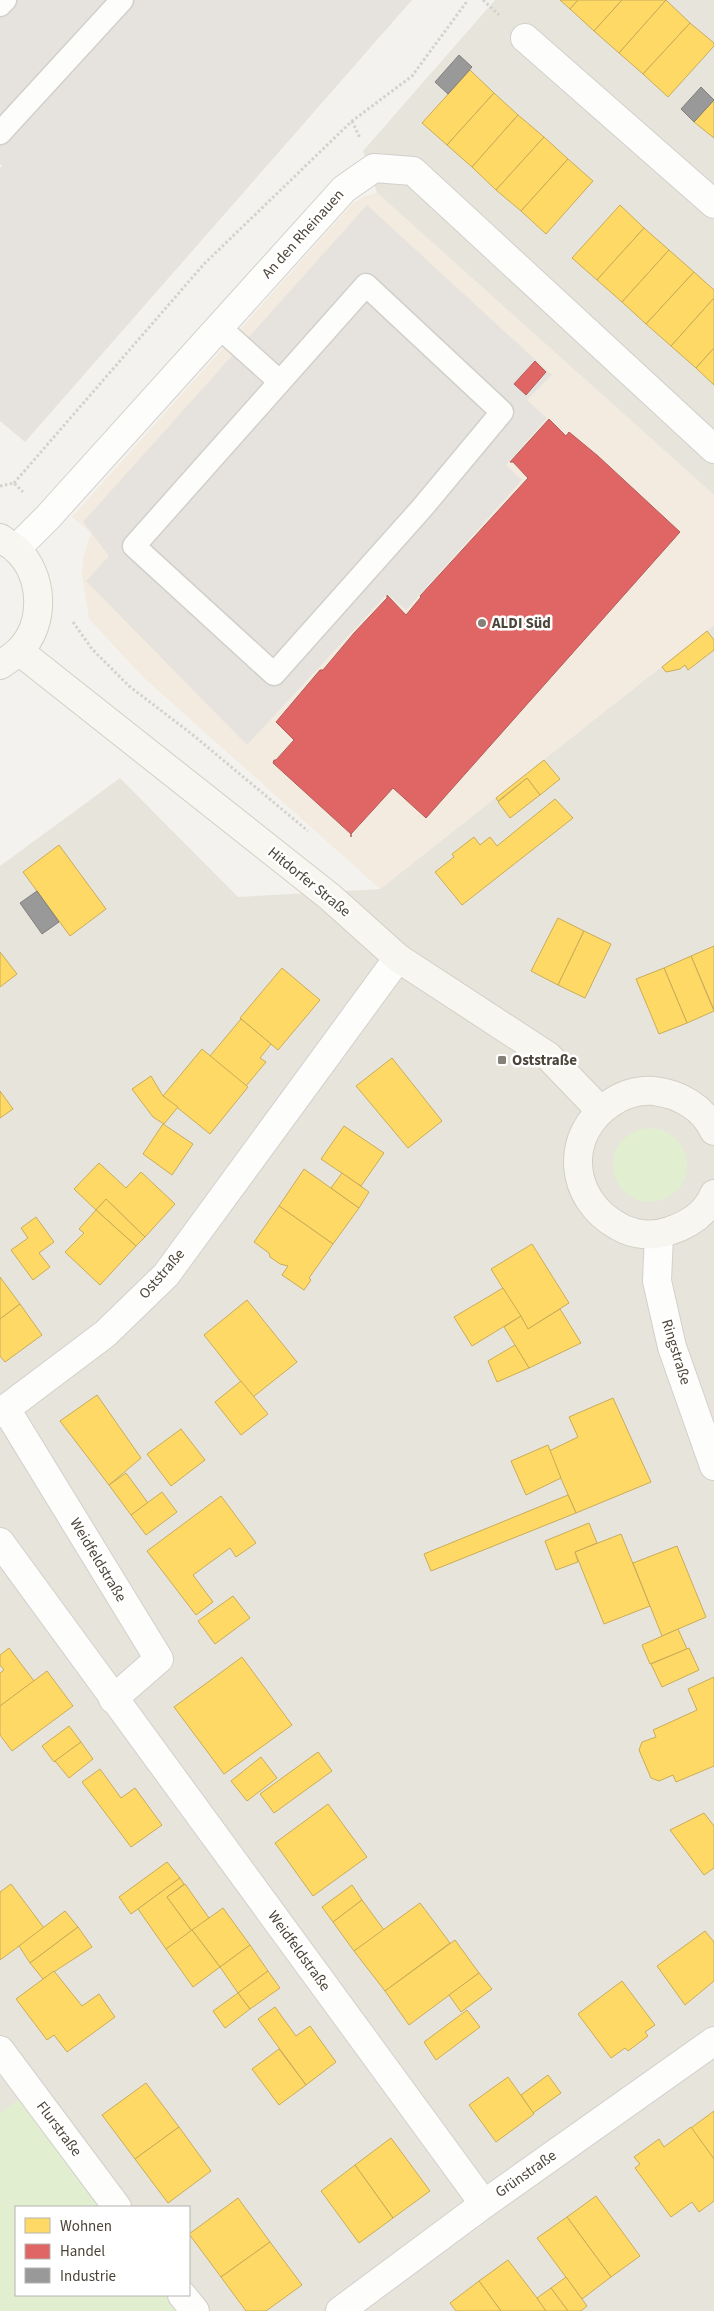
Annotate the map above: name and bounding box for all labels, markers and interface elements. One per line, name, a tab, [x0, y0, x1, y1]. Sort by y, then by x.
street label: An den Rheinauen	[257, 185, 349, 283]
place label: ALDI Süd	[491, 613, 551, 634]
marker: ALDI Süd	[476, 617, 488, 629]
street label: Hitdorfer Straße	[263, 842, 355, 922]
place label: Oststraße	[512, 1050, 577, 1071]
marker: Oststraße	[496, 1054, 508, 1066]
street label: Oststraße	[134, 1244, 190, 1304]
street label: Ringstraße	[656, 1317, 696, 1387]
street label: Weidfeldstraße	[65, 1514, 131, 1606]
street label: Weidfeldstraße	[263, 1907, 335, 1995]
street label: Flurstraße	[31, 2097, 87, 2161]
street label: Grünstraße	[491, 2145, 561, 2203]
legend	[15, 2206, 190, 2296]
text: Wohnen	[60, 2216, 112, 2237]
text: Handel	[60, 2241, 105, 2262]
text: Industrie	[60, 2266, 116, 2287]

